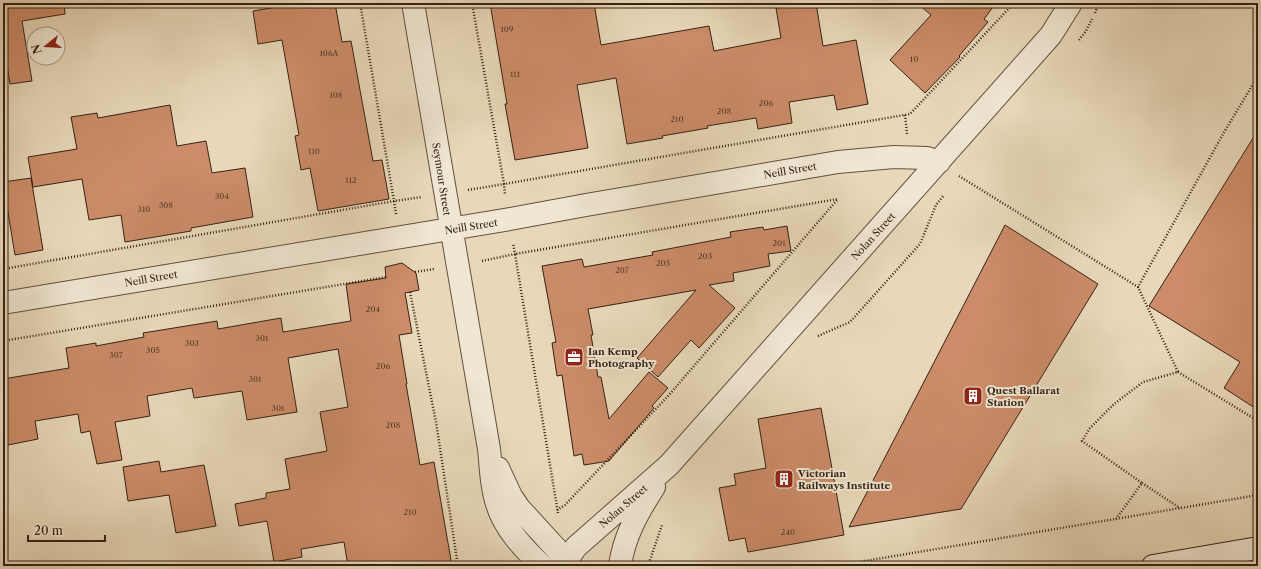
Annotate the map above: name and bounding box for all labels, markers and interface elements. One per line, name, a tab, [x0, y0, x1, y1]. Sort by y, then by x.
house number: 109	[500, 24, 514, 34]
north arrow	[26, 26, 66, 66]
text: N	[28, 42, 45, 56]
house number: 106A	[319, 48, 340, 58]
house number: 10	[910, 54, 918, 64]
house number: 111	[510, 69, 521, 79]
house number: 108	[329, 90, 343, 100]
house number: 206	[759, 98, 773, 108]
house number: 208	[717, 106, 731, 116]
house number: 210	[670, 114, 684, 124]
street label: Seymour Street	[429, 142, 454, 217]
house number: 110	[308, 146, 320, 156]
street label: Neill Street	[763, 159, 818, 182]
house number: 112	[345, 175, 357, 185]
house number: 304	[215, 191, 229, 201]
house number: 308	[159, 200, 173, 210]
house number: 310	[138, 204, 150, 214]
street label: Nolan Street	[849, 209, 898, 263]
street label: Neill Street	[444, 216, 499, 237]
house number: 201	[772, 238, 786, 248]
house number: 203	[698, 251, 712, 261]
house number: 205	[656, 258, 670, 268]
house number: 207	[615, 265, 629, 275]
street label: Neill Street	[124, 267, 179, 290]
house number: 204	[366, 304, 381, 314]
house number: 301	[256, 333, 269, 343]
house number: 303	[185, 338, 199, 348]
house number: 305	[146, 345, 160, 355]
place label: Ian Kemp Photography	[588, 345, 655, 370]
office icon: Ian Kemp Photography	[563, 346, 585, 368]
house number: 307	[109, 350, 123, 360]
house number: 206	[376, 361, 390, 371]
house number: 301	[249, 374, 262, 384]
place label: Quest Ballarat Station	[987, 384, 1060, 409]
building icon: Quest Ballarat Station	[962, 385, 984, 407]
house number: 301	[272, 403, 285, 413]
house number: 208	[386, 420, 400, 430]
place label: Victorian Railways Institute	[797, 467, 890, 492]
building icon: Victorian Railways Institute	[773, 468, 795, 490]
street label: Nolan Street	[597, 482, 650, 531]
house number: 210	[403, 507, 417, 517]
scale bar	[28, 517, 105, 543]
text: 20 m	[34, 523, 63, 538]
house number: 240	[781, 527, 795, 537]

